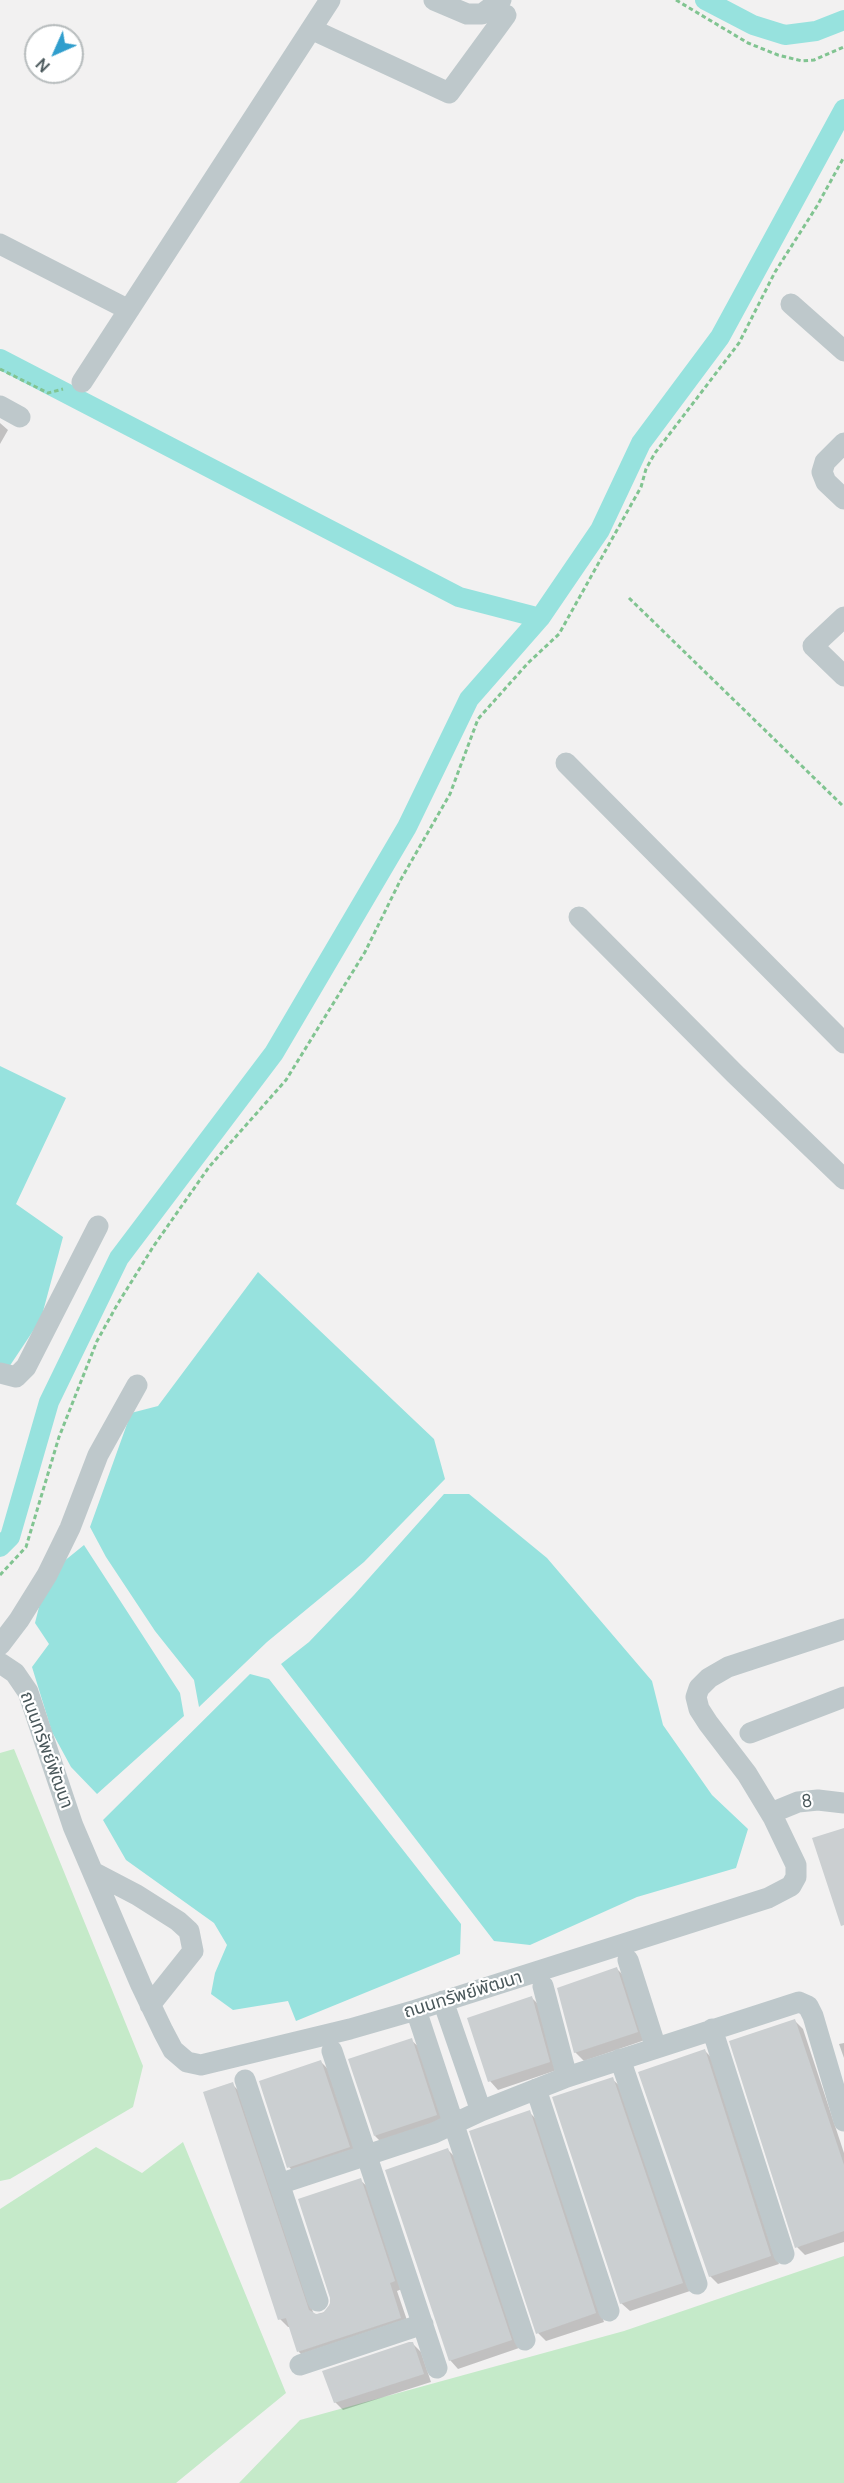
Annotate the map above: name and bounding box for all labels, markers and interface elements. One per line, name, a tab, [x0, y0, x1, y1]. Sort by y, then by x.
north arrow	[24, 24, 84, 84]
text: N	[31, 53, 55, 77]
street label: ถนนทรัพย์พัฒนา	[15, 1689, 77, 1811]
street label: 8	[800, 1791, 814, 1813]
street label: ถนนทรัพย์พัฒนา	[401, 1967, 525, 2023]

